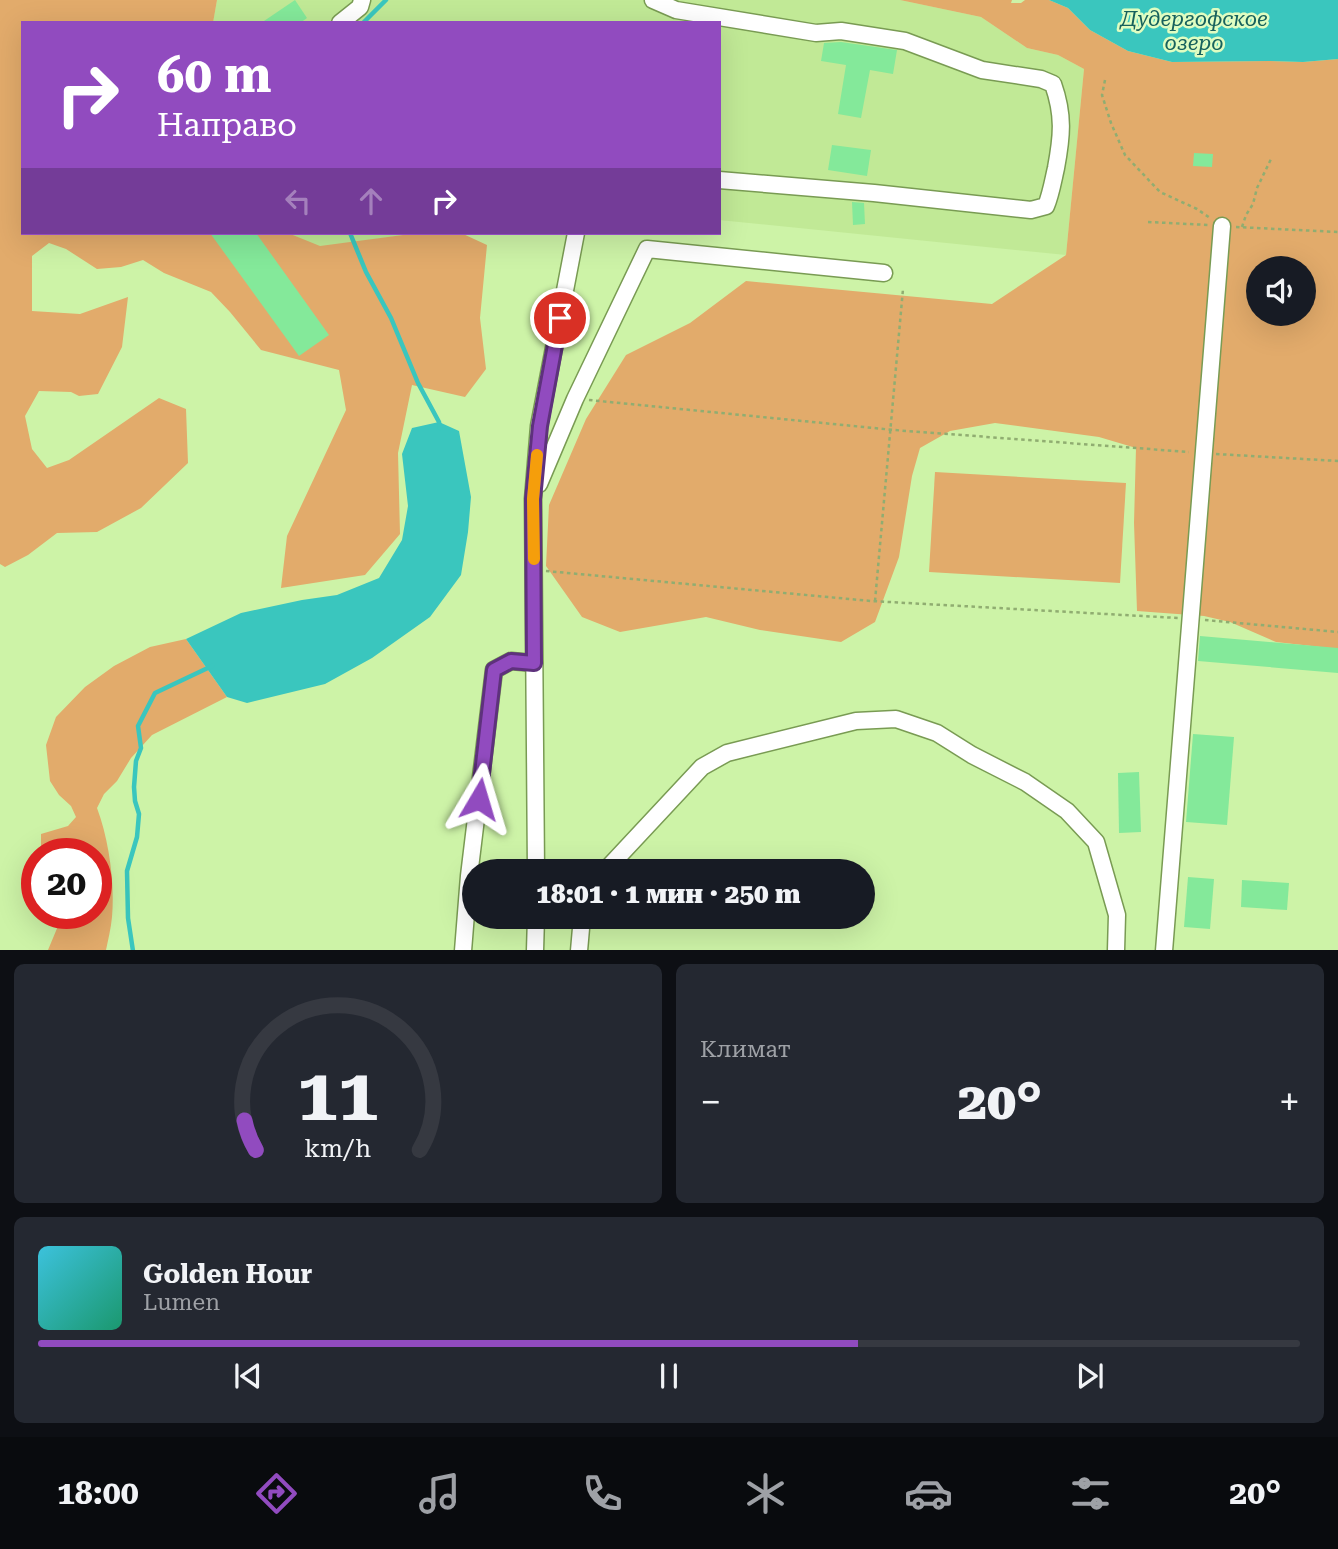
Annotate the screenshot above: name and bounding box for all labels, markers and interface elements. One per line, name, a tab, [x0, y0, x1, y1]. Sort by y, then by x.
water label: Дудергофское озеро	[1118, 7, 1268, 55]
text: 60 m	[157, 47, 272, 104]
icon: right	[42, 49, 133, 140]
text: Направо	[157, 106, 297, 144]
icon: left	[279, 182, 317, 220]
icon: ahead	[352, 182, 390, 220]
icon: right	[425, 182, 463, 220]
map controls	[1246, 256, 1316, 326]
button: sound	[1246, 256, 1316, 326]
pin	[530, 288, 590, 348]
icon: arrive	[541, 299, 579, 337]
position arrow	[442, 762, 516, 836]
speed limit sign: 20	[21, 838, 112, 929]
text: 18:01 · 1 мин · 250 m	[536, 879, 801, 909]
text: Климат	[700, 1036, 791, 1063]
text: 11	[297, 1053, 379, 1138]
text: 20°	[958, 1071, 1042, 1132]
text: −	[700, 1080, 721, 1124]
text: +	[1279, 1080, 1300, 1124]
text: km/h	[305, 1133, 371, 1162]
text: Golden Hour	[143, 1259, 312, 1289]
text: Lumen	[143, 1289, 220, 1316]
icon: previous	[229, 1357, 267, 1395]
icon: pause	[650, 1357, 688, 1395]
icon: next	[1071, 1357, 1109, 1395]
icon: directions	[252, 1469, 301, 1518]
icon: music	[415, 1469, 464, 1518]
icon: phone	[578, 1469, 627, 1518]
icon: climate	[741, 1469, 790, 1518]
icon: car	[904, 1469, 953, 1518]
icon: filters	[1066, 1469, 1115, 1518]
text: 18:00	[57, 1474, 139, 1512]
text: 20°	[1229, 1474, 1281, 1512]

